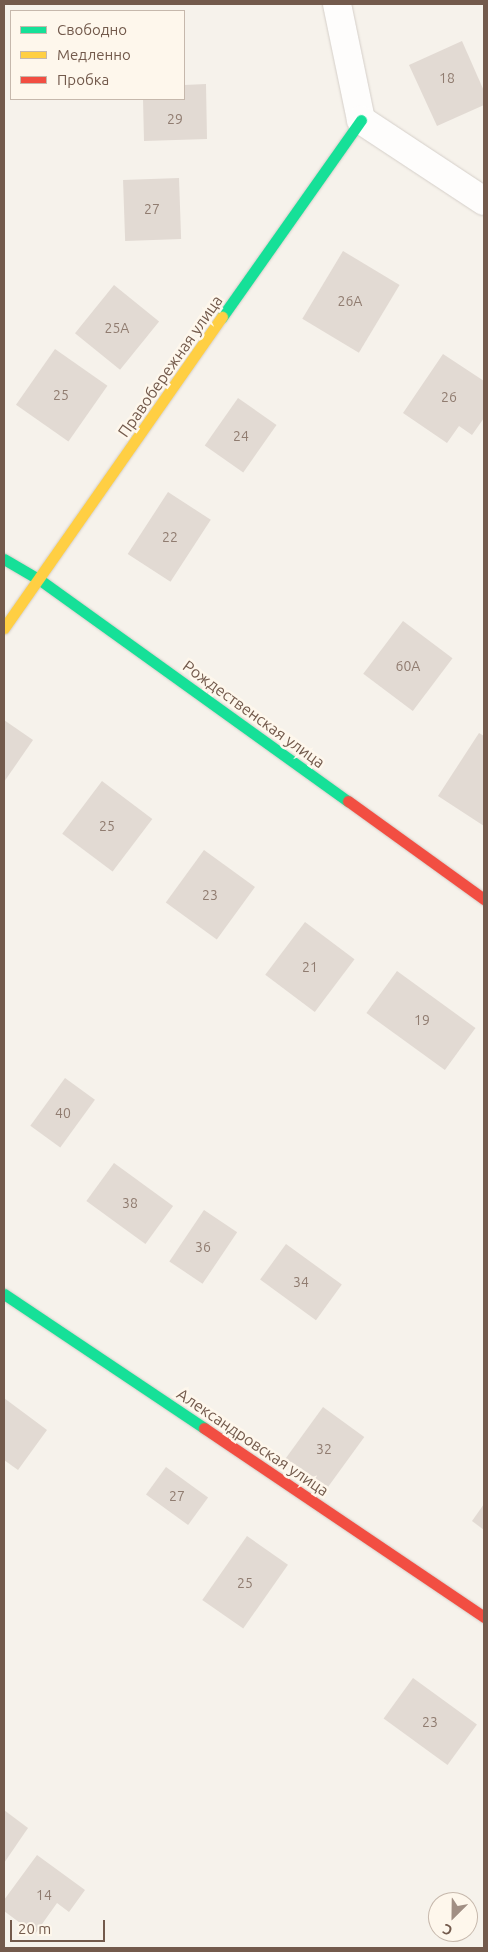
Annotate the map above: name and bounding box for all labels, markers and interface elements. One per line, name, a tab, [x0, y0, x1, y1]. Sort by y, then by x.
legend	[10, 10, 185, 100]
text: Свободно	[57, 21, 127, 38]
text: Медленно	[57, 46, 131, 63]
house number: 18	[439, 70, 455, 86]
text: Пробка	[57, 71, 109, 88]
house number: 29	[167, 111, 183, 127]
house number: 27	[144, 201, 160, 217]
street label: Правобережная улица	[114, 291, 226, 441]
house number: 26А	[338, 293, 362, 309]
house number: 25А	[105, 320, 129, 336]
house number: 25	[53, 387, 69, 403]
house number: 26	[441, 389, 457, 405]
house number: 24	[233, 428, 249, 444]
house number: 22	[162, 529, 178, 545]
street label: Рождественская улица	[179, 656, 329, 772]
house number: 60А	[396, 658, 420, 674]
house number: 25	[99, 818, 115, 834]
house number: 23	[202, 887, 218, 903]
house number: 21	[302, 959, 318, 975]
house number: 19	[414, 1012, 430, 1028]
house number: 40	[55, 1105, 71, 1121]
house number: 38	[122, 1195, 138, 1211]
house number: 36	[195, 1239, 211, 1255]
house number: 34	[293, 1274, 309, 1290]
street label: Александровская улица	[173, 1384, 333, 1500]
house number: 32	[316, 1441, 332, 1457]
house number: 27	[169, 1488, 185, 1504]
house number: 25	[237, 1575, 253, 1591]
house number: 23	[422, 1714, 438, 1730]
house number: 14	[36, 1887, 52, 1903]
north arrow	[428, 1892, 478, 1942]
scale bar	[12, 1910, 108, 1942]
text: 20 m	[18, 1920, 51, 1937]
text: С	[440, 1921, 455, 1939]

